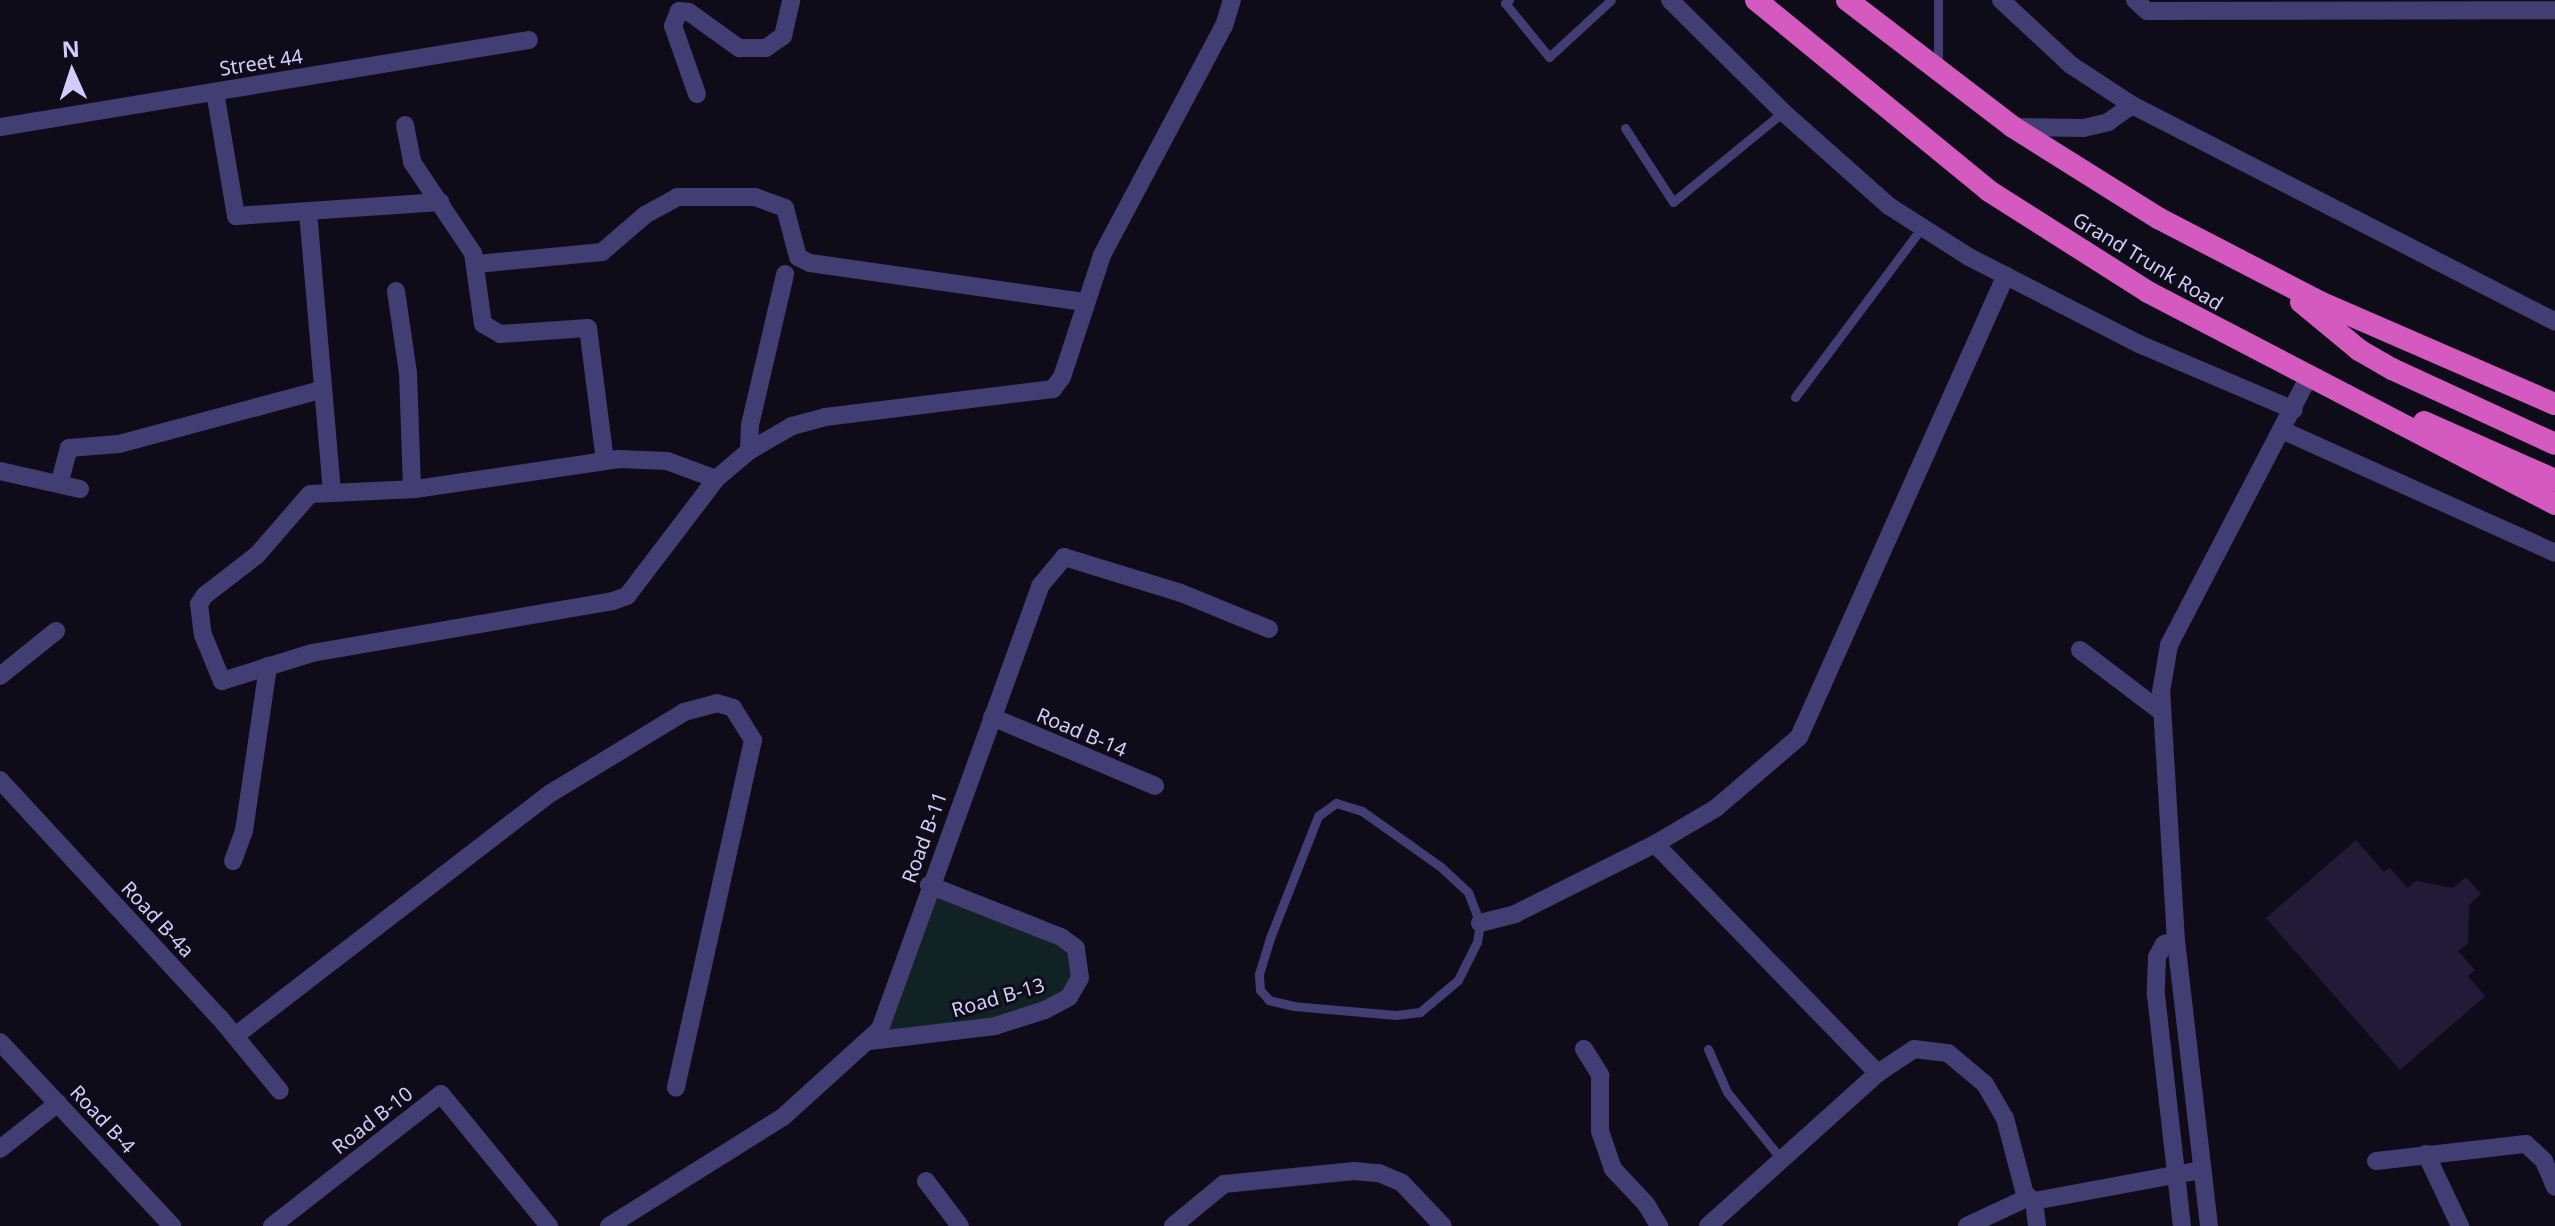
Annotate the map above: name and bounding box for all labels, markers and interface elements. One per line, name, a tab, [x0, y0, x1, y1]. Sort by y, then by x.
north arrow	[32, 32, 112, 112]
text: N	[61, 33, 80, 63]
street label: Street 44	[218, 44, 304, 80]
street label: Grand Trunk Road	[2069, 207, 2227, 315]
street label: Road B-14	[1033, 702, 1131, 762]
street label: Road B-11	[896, 788, 952, 886]
street label: Road B-4a	[117, 876, 199, 962]
street label: Road B-13	[949, 972, 1047, 1022]
street label: Road B-4	[66, 1080, 140, 1158]
street label: Road B-10	[327, 1081, 417, 1159]

